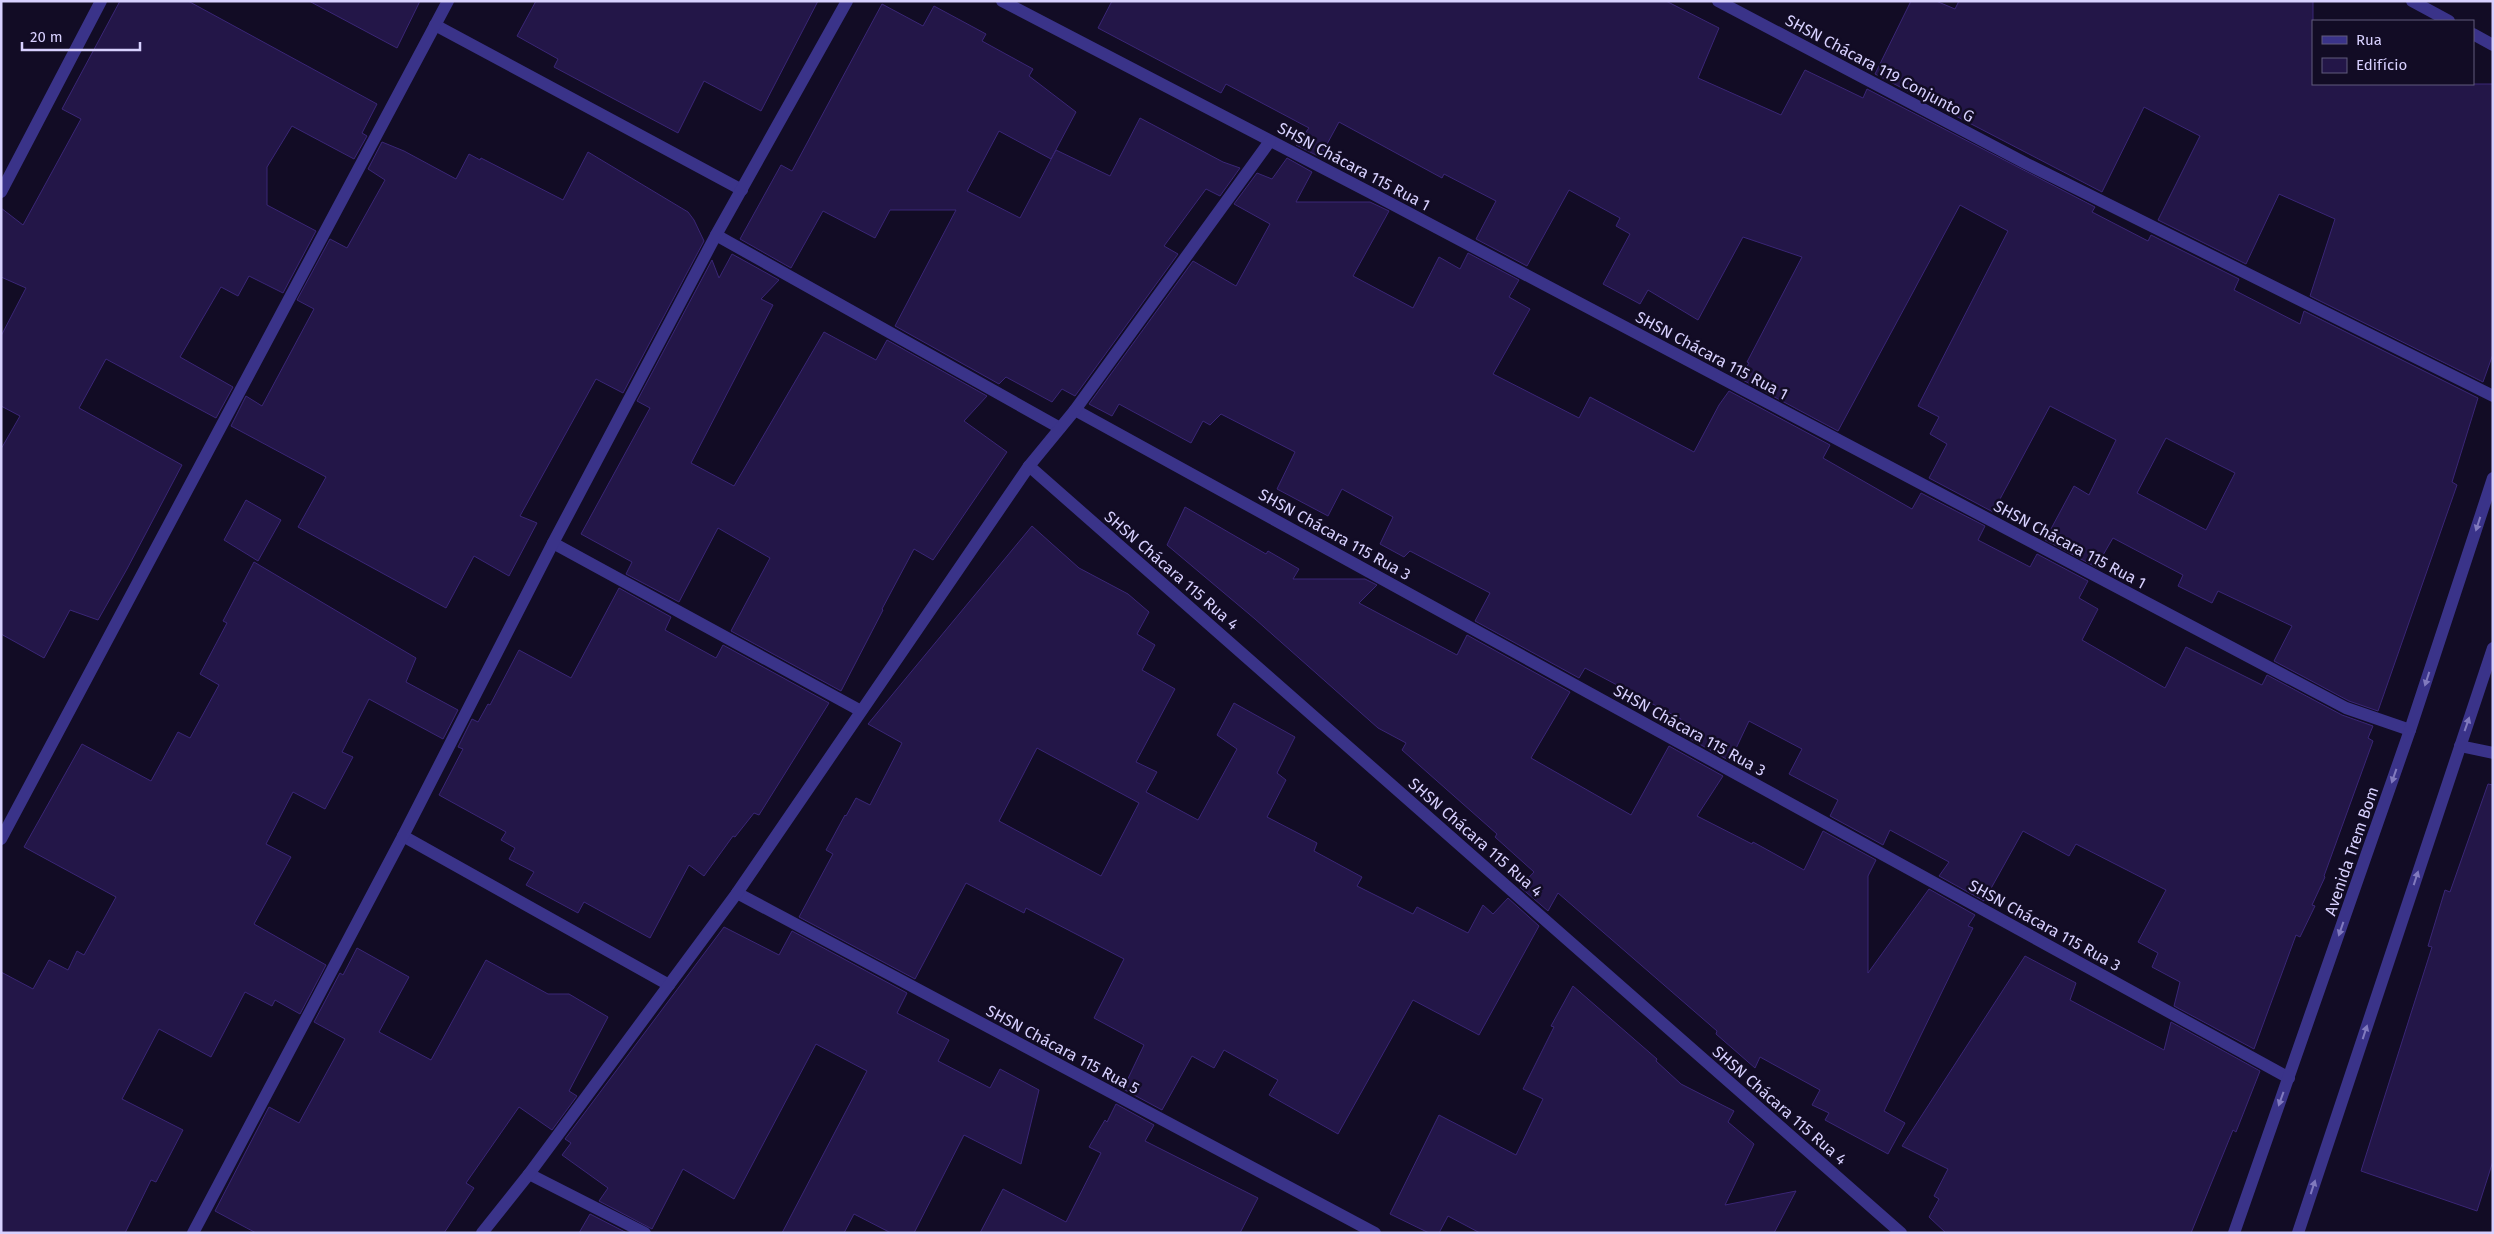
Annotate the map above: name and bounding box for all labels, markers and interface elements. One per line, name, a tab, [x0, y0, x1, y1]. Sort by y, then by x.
street label: SHSN Chácara 119 Conjunto G	[1782, 10, 1977, 126]
scale bar	[22, 20, 140, 52]
legend	[2312, 20, 2474, 85]
text: 20 m	[30, 28, 63, 46]
text: Rua	[2356, 31, 2382, 49]
text: Edifício	[2356, 56, 2407, 74]
street label: SHSN Chácara 115 Rua 1	[1274, 118, 1433, 215]
street label: SHSN Chácara 115 Rua 1	[1632, 307, 1791, 404]
street label: SHSN Chácara 115 Rua 3	[1255, 485, 1414, 584]
street label: SHSN Chácara 115 Rua 1	[1990, 496, 2149, 593]
street label: SHSN Chácara 115 Rua 4	[1101, 507, 1243, 634]
one-way arrow	[2473, 517, 2481, 532]
one-way arrow	[2423, 671, 2430, 686]
street label: SHSN Chácara 115 Rua 3	[1610, 681, 1769, 780]
one-way arrow	[2464, 716, 2472, 731]
one-way arrow	[2390, 768, 2397, 783]
street label: SHSN Chácara 115 Rua 4	[1405, 774, 1547, 901]
street label: Avenida Trem Bom	[2321, 784, 2382, 918]
one-way arrow	[2413, 871, 2420, 886]
street label: SHSN Chácara 115 Rua 3	[1965, 876, 2124, 975]
one-way arrow	[2337, 922, 2345, 937]
street label: SHSN Chácara 115 Rua 5	[983, 1001, 1143, 1098]
one-way arrow	[2361, 1025, 2369, 1040]
street label: SHSN Chácara 115 Rua 4	[1709, 1042, 1851, 1169]
one-way arrow	[2277, 1092, 2285, 1107]
one-way arrow	[2310, 1179, 2317, 1194]

